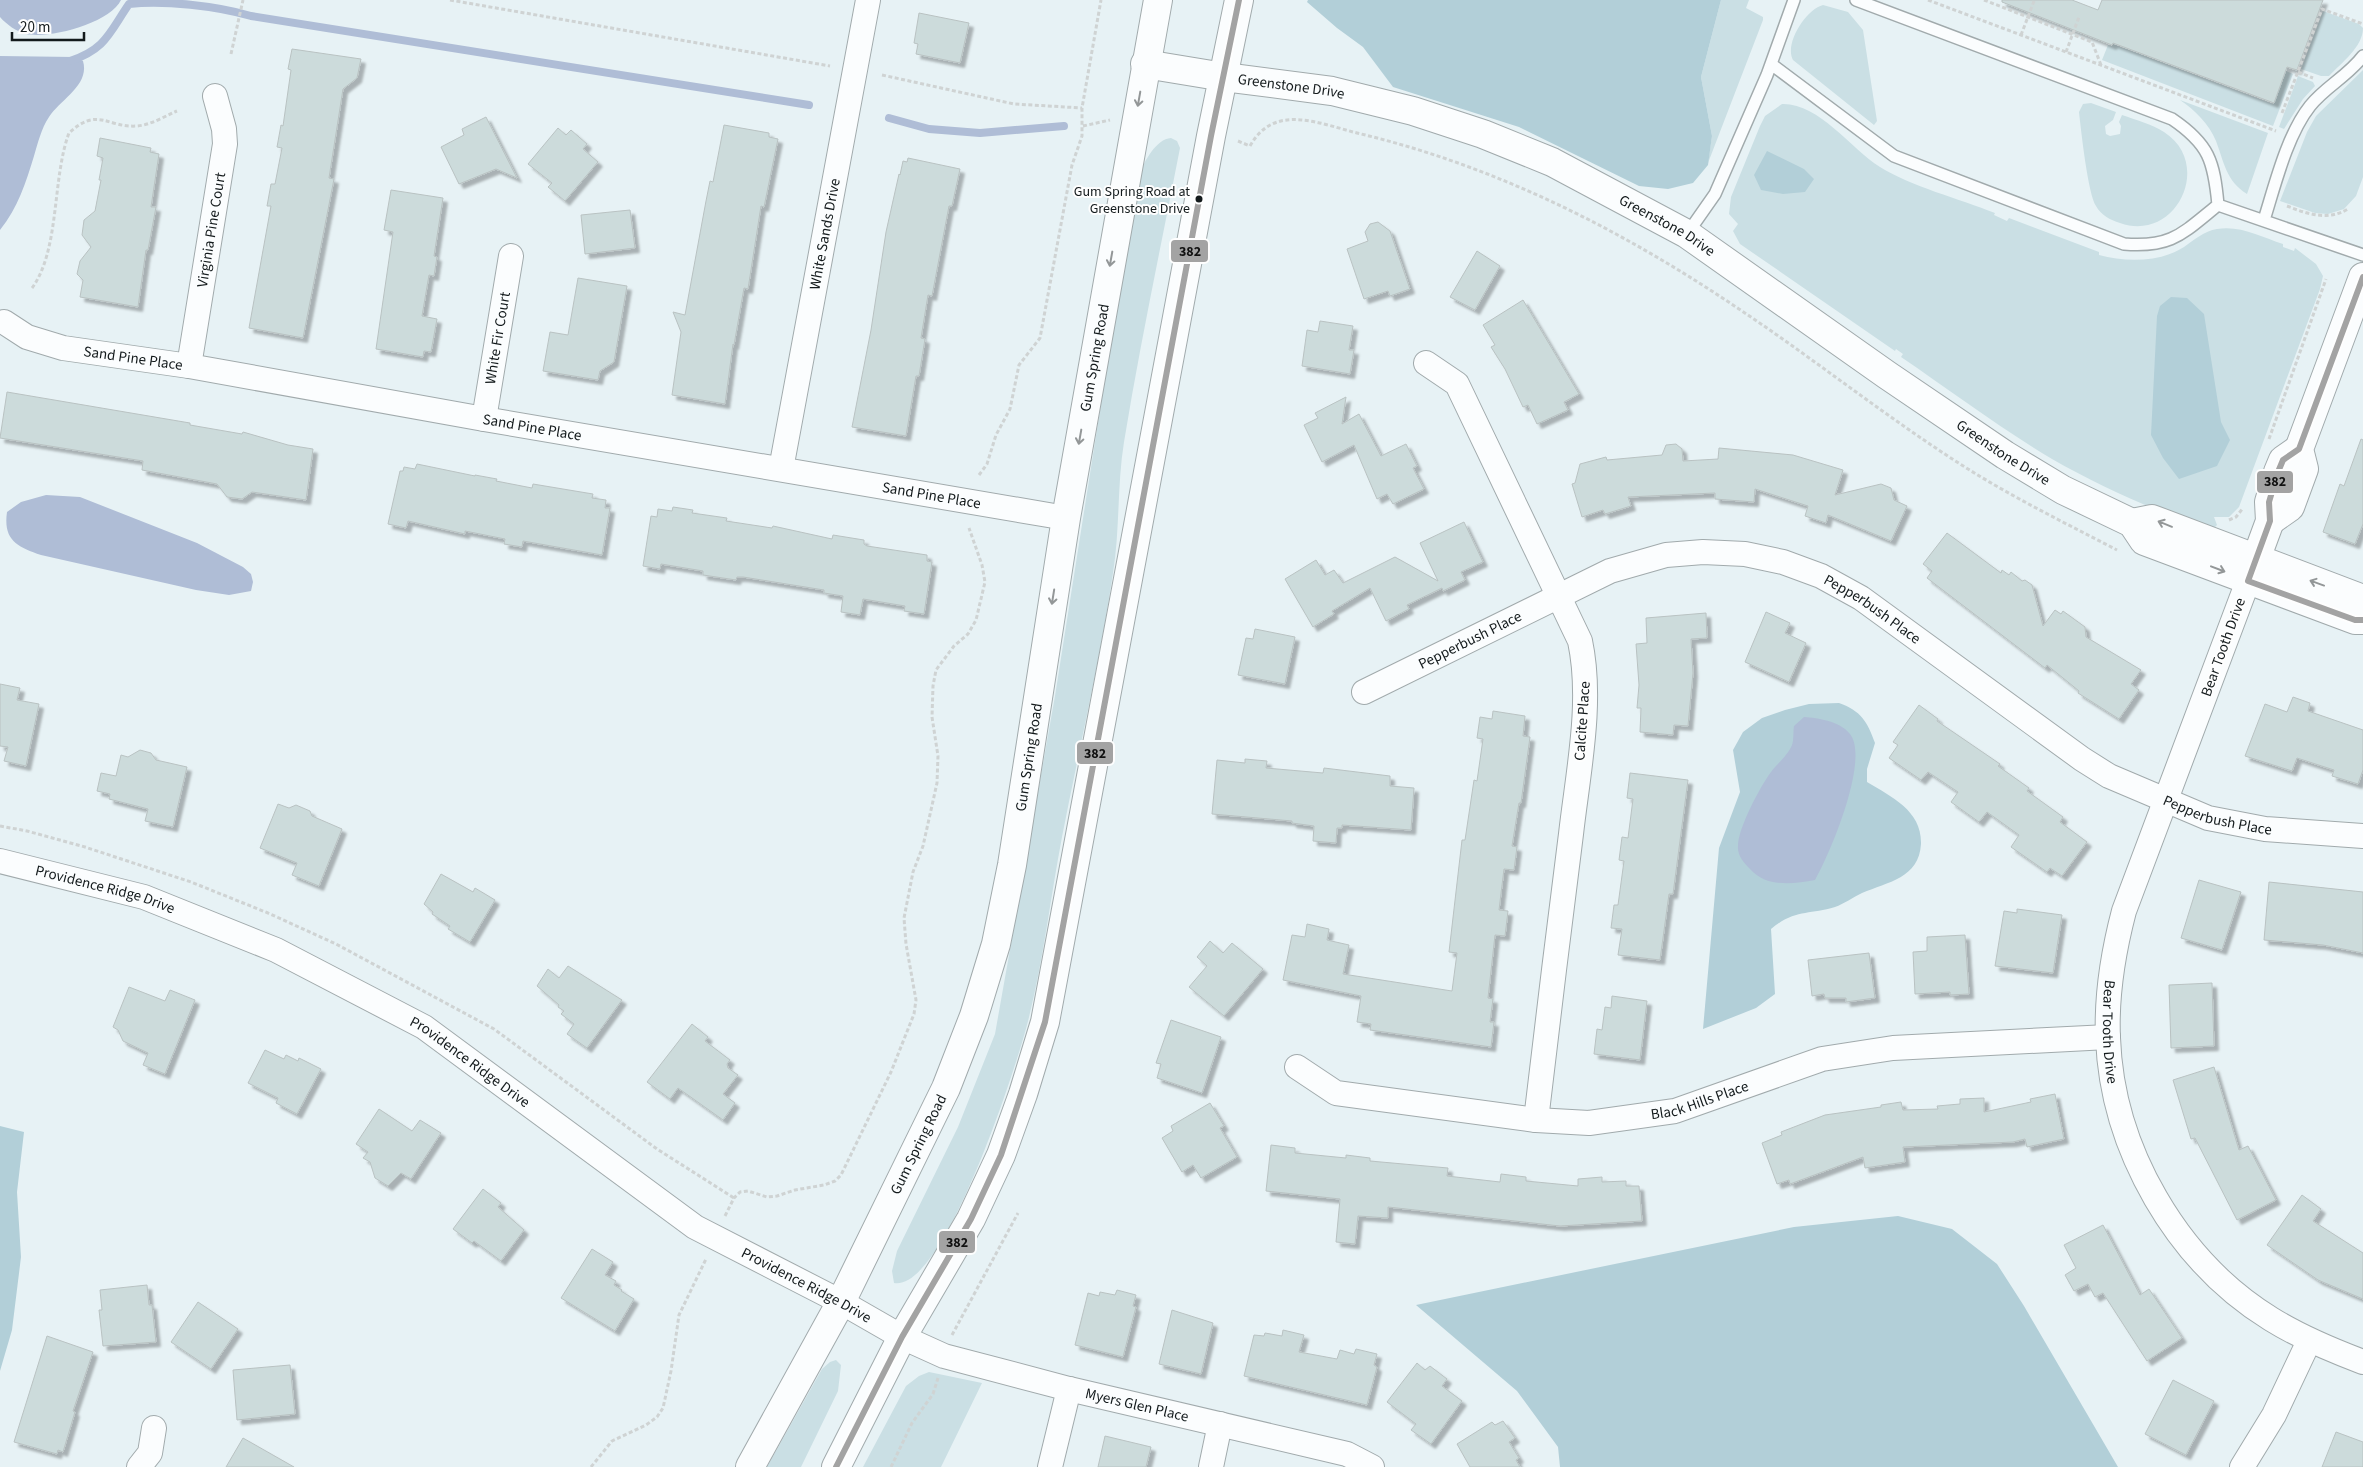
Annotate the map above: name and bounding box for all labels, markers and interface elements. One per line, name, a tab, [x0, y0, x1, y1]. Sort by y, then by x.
scale bar	[12, 10, 85, 42]
text: 20 m	[20, 17, 50, 38]
street label: Greenstone Drive	[1237, 69, 1347, 105]
one-way arrow	[1133, 91, 1143, 107]
street label: Virginia Pine Court	[192, 171, 231, 289]
street label: White Sands Drive	[804, 177, 846, 292]
place label: Gum Spring Road at Greenstone Drive	[1074, 182, 1190, 219]
street label: Greenstone Drive	[1615, 190, 1719, 262]
marker: Gum Spring Road at Greenstone Drive	[1194, 194, 1204, 204]
line badge: 382	[1170, 239, 1209, 263]
text: 382	[1179, 242, 1201, 262]
one-way arrow	[1105, 251, 1115, 267]
street label: White Fir Court	[480, 290, 516, 386]
street label: Gum Spring Road	[1075, 302, 1115, 413]
street label: Sand Pine Place	[82, 341, 184, 376]
street label: Sand Pine Place	[481, 409, 583, 446]
street label: Greenstone Drive	[1952, 415, 2054, 491]
one-way arrow	[1074, 428, 1084, 444]
line badge: 382	[2256, 470, 2294, 494]
text: 382	[2264, 472, 2286, 492]
street label: Sand Pine Place	[880, 477, 982, 514]
one-way arrow	[2158, 519, 2173, 529]
one-way arrow	[2210, 565, 2226, 574]
street label: Pepperbush Place	[1820, 570, 1925, 649]
one-way arrow	[2310, 578, 2325, 587]
one-way arrow	[1048, 589, 1058, 605]
street label: Bear Tooth Drive	[2196, 595, 2251, 699]
street label: Pepperbush Place	[1415, 606, 1525, 675]
street label: Calcite Place	[1569, 681, 1596, 761]
street label: Gum Spring Road	[1010, 702, 1048, 813]
line badge: 382	[1076, 741, 1114, 765]
text: 382	[1084, 744, 1106, 764]
street label: Pepperbush Place	[2160, 790, 2273, 840]
street label: Providence Ridge Drive	[33, 860, 178, 919]
street label: Bear Tooth Drive	[2097, 979, 2123, 1085]
street label: Providence Ridge Drive	[406, 1011, 534, 1113]
street label: Black Hills Place	[1649, 1076, 1752, 1125]
street label: Gum Spring Road	[885, 1091, 952, 1198]
line badge: 382	[938, 1230, 976, 1254]
text: 382	[946, 1233, 968, 1253]
street label: Providence Ridge Drive	[738, 1243, 875, 1328]
street label: Myers Glen Place	[1083, 1383, 1191, 1428]

